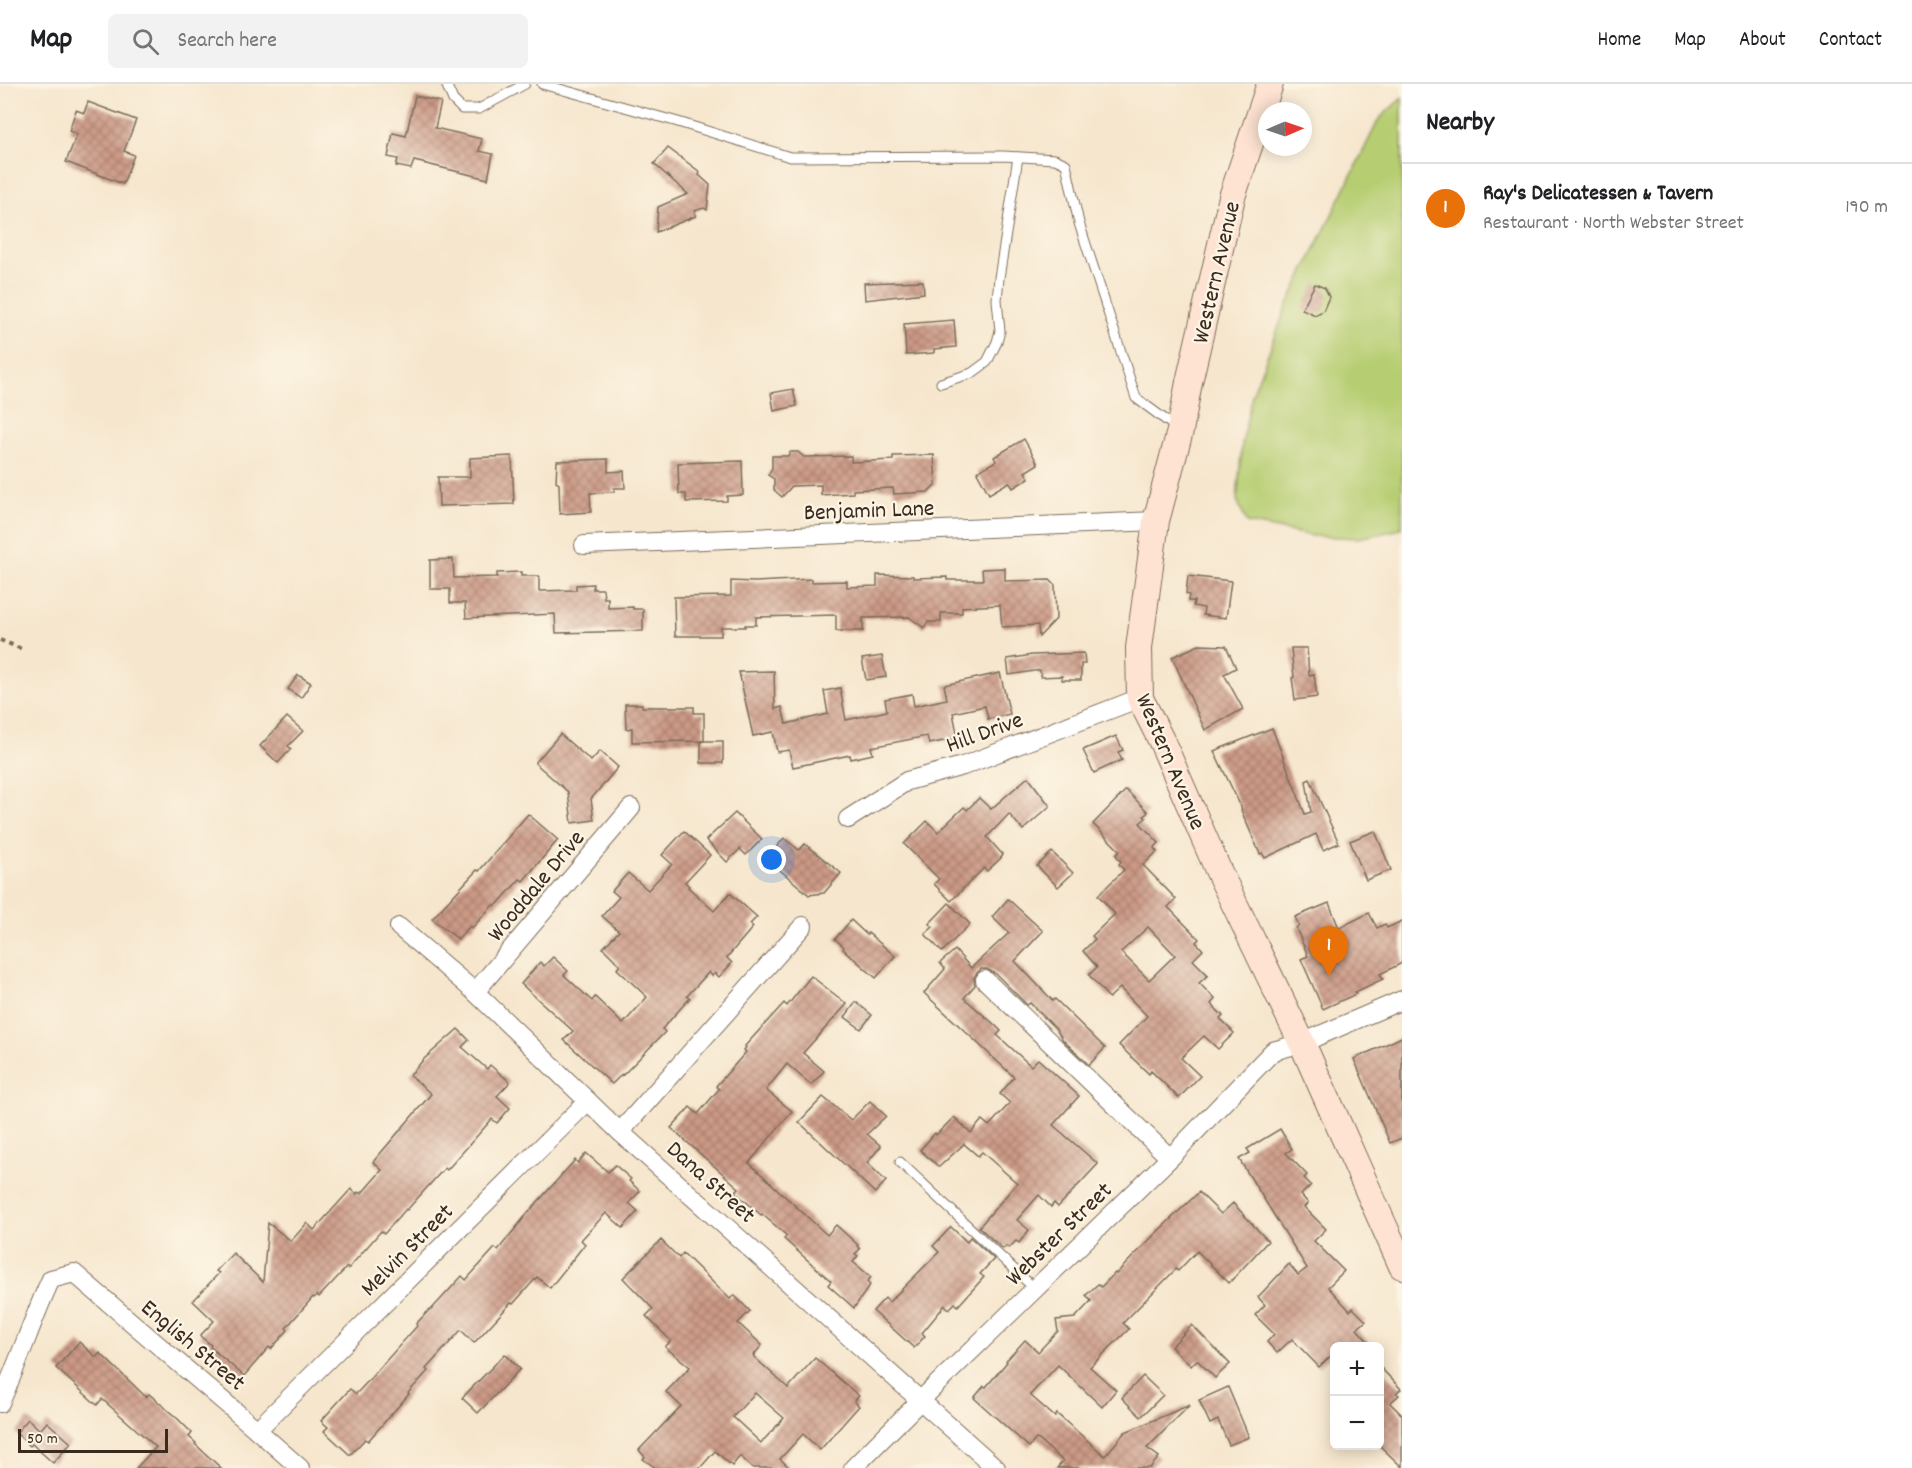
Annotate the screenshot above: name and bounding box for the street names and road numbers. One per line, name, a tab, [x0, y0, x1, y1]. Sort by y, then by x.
street label: Western Avenue	[1185, 198, 1251, 347]
street label: Benjamin Lane	[803, 493, 935, 531]
street label: Western Avenue	[1125, 689, 1213, 836]
street label: Hill Drive	[942, 704, 1028, 763]
street label: Wooddale Drive	[480, 824, 594, 950]
street label: Dana Street	[658, 1134, 762, 1233]
street label: Webster Street	[999, 1175, 1121, 1295]
street label: Melvin Street	[354, 1197, 463, 1305]
street label: English Street	[132, 1292, 252, 1400]

